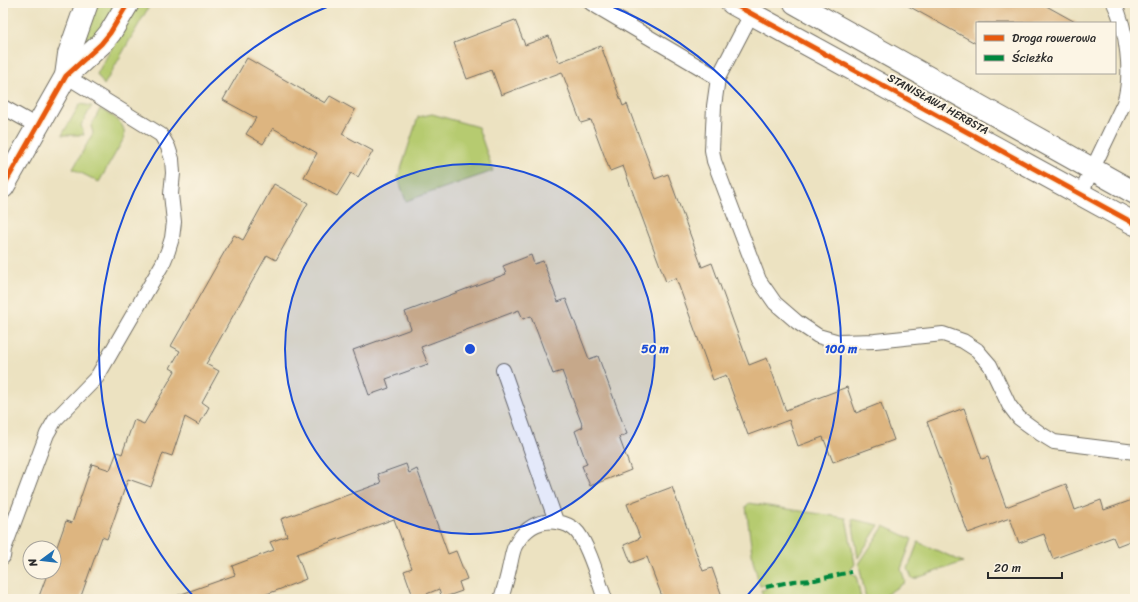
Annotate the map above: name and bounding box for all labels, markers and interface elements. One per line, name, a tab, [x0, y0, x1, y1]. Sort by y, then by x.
legend	[976, 22, 1116, 74]
text: Droga rowerowa	[1012, 27, 1096, 49]
text: Ścieżka	[1012, 47, 1053, 69]
street label: STANISŁAWA HERBSTA	[884, 68, 992, 140]
text: 50 m	[641, 338, 669, 360]
text: 100 m	[825, 338, 858, 360]
centre of rings	[463, 342, 477, 356]
north arrow	[22, 540, 62, 580]
scale bar	[988, 554, 1062, 580]
text: N	[23, 556, 43, 570]
text: 20 m	[994, 557, 1021, 579]

